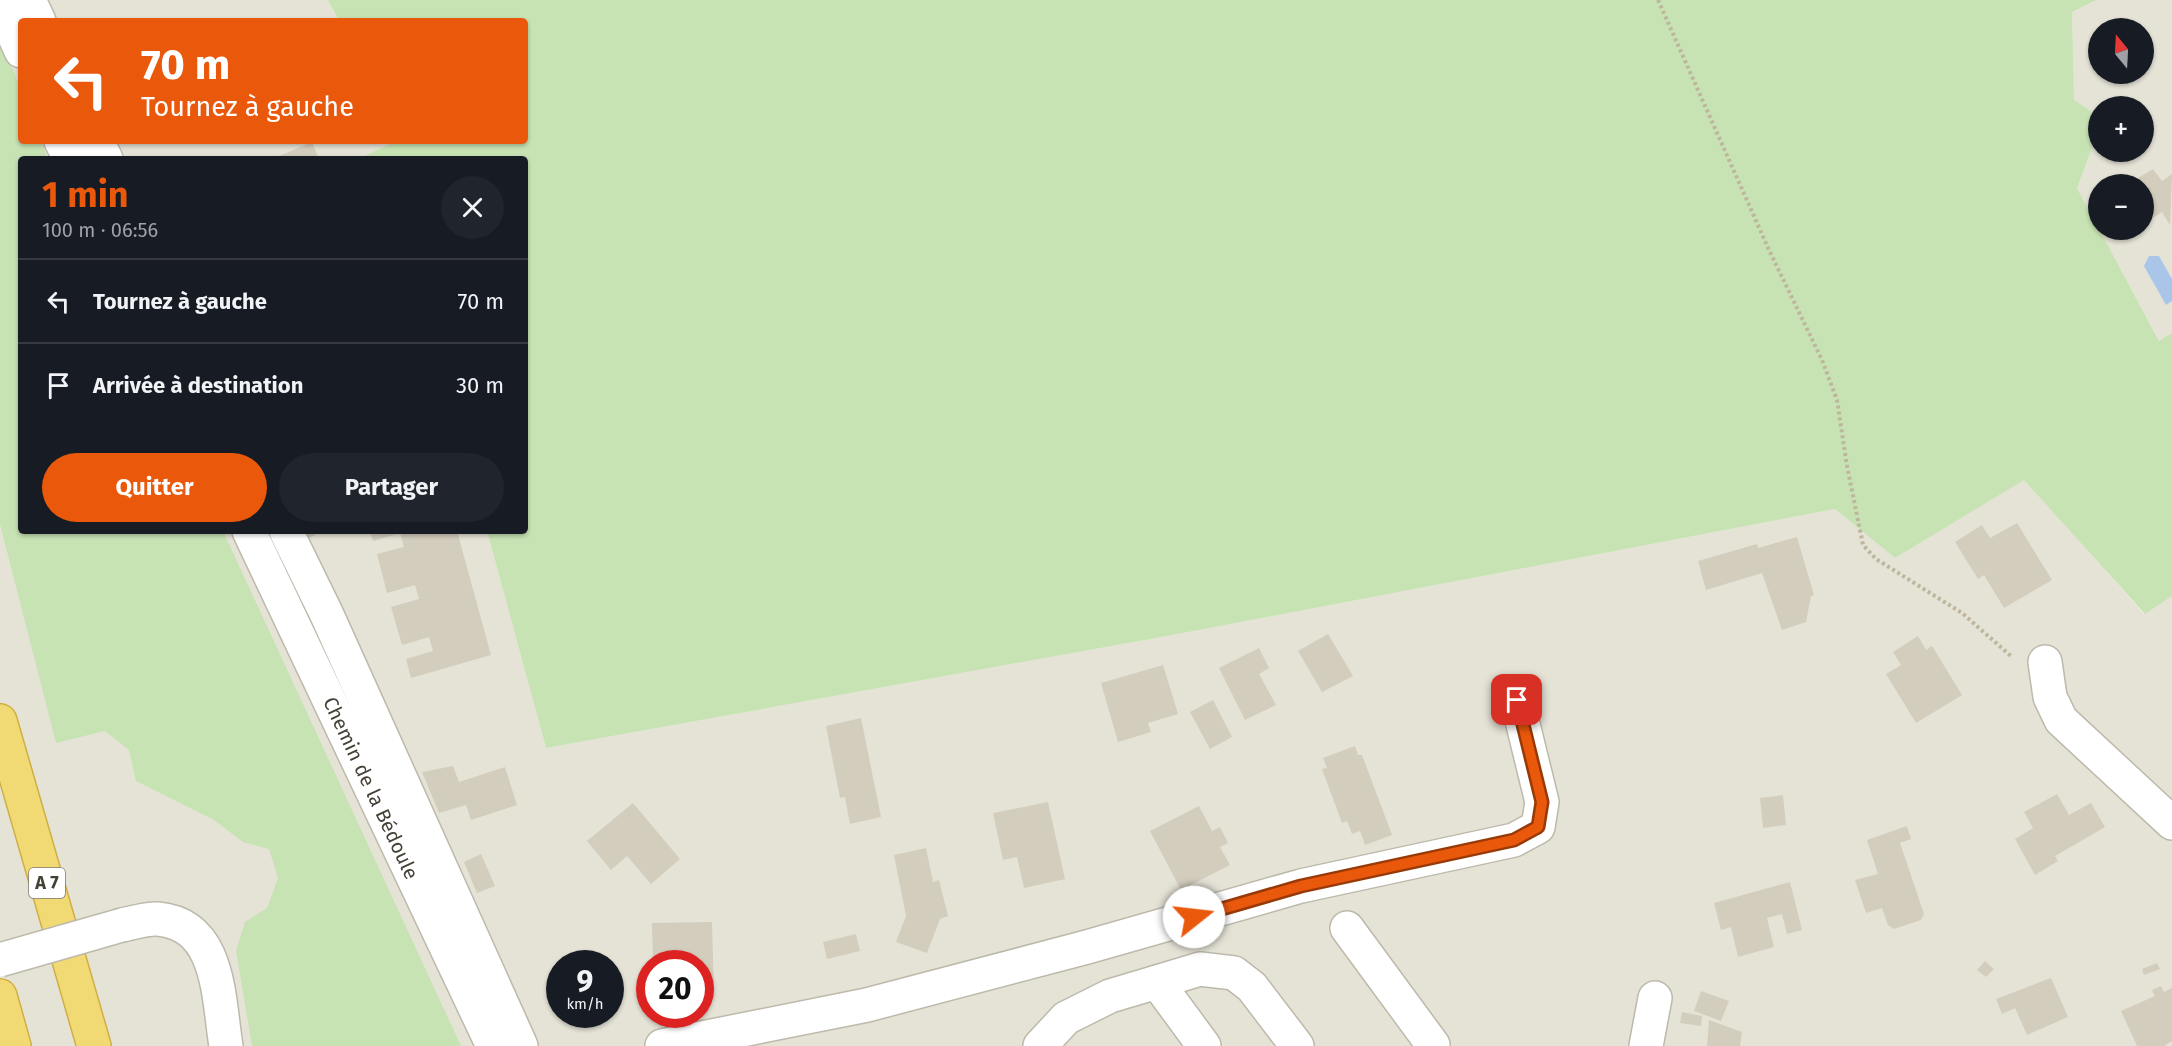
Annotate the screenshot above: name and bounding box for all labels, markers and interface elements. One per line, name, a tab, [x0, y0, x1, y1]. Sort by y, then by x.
north arrow	[2088, 18, 2154, 84]
map controls	[2088, 18, 2154, 240]
text: 70 m	[141, 40, 230, 90]
icon: left	[42, 42, 120, 120]
text: Tournez à gauche	[141, 91, 354, 123]
button: +	[2088, 96, 2154, 162]
text: 1 min	[42, 173, 129, 217]
button: −	[2088, 174, 2154, 240]
button: close	[441, 176, 504, 239]
text: 100 m · 06:56	[42, 218, 158, 242]
icon: left	[42, 285, 75, 318]
text: Tournez à gauche	[93, 288, 267, 315]
text: 70 m	[458, 288, 504, 315]
icon: arrive	[42, 369, 75, 402]
text: Arrivée à destination	[93, 372, 303, 399]
text: 30 m	[456, 372, 504, 399]
button: Quitter	[42, 453, 267, 522]
button: Partager	[279, 453, 504, 522]
pin	[1491, 674, 1542, 725]
icon: arrive	[1500, 683, 1533, 716]
street label: Chemin de la Bédoule	[318, 693, 424, 883]
road number: A 7	[29, 868, 65, 898]
position arrow	[1162, 885, 1226, 949]
speed limit sign: 20	[636, 950, 714, 1028]
text: 9	[577, 964, 593, 1000]
text: km/h	[566, 995, 604, 1013]

